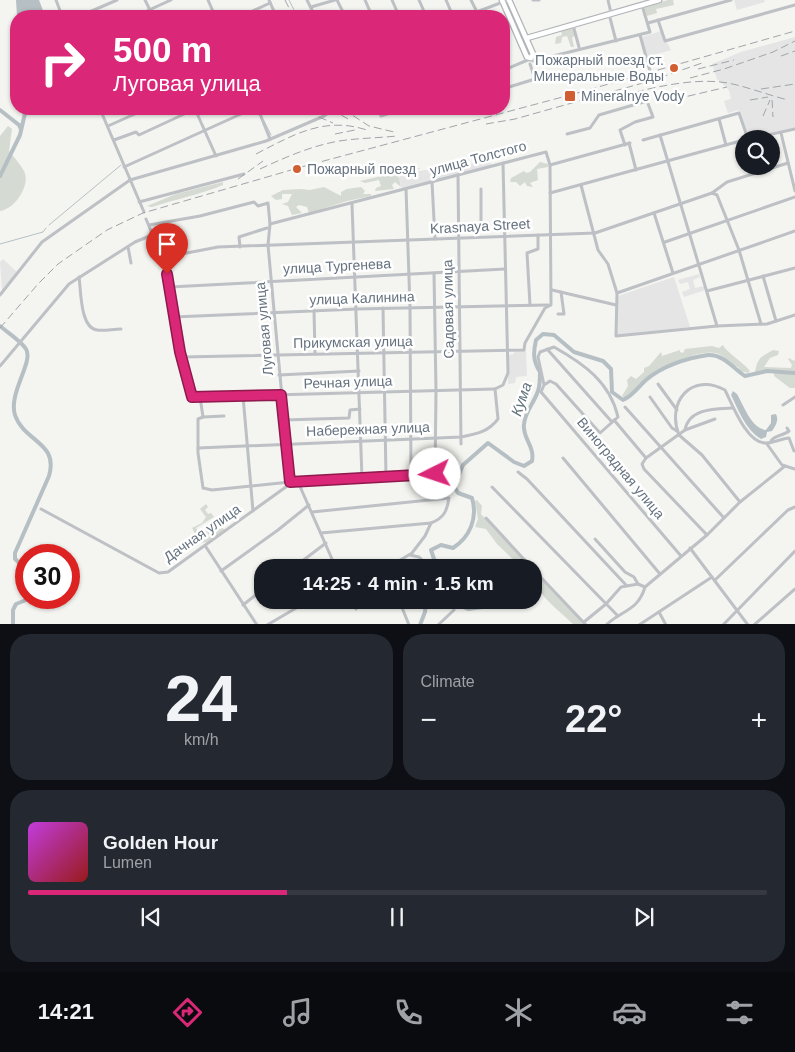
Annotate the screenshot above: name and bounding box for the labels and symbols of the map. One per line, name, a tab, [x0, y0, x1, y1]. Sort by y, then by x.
place label: Пожарный поезд ст. Минеральные Воды	[533, 52, 664, 84]
marker: Пожарный поезд ст. Минеральные Воды	[668, 62, 680, 74]
place label: Mineralnye Vody	[581, 88, 685, 104]
marker: Mineralnye Vody	[563, 89, 577, 103]
street label: улица Толстого	[428, 137, 528, 179]
place label: Пожарный поезд	[307, 161, 416, 177]
marker: Пожарный поезд	[291, 163, 303, 175]
street label: Krasnaya Street	[429, 215, 531, 237]
pin	[146, 223, 188, 274]
street label: улица Тургенева	[283, 255, 392, 277]
street label: Садовая улица	[439, 259, 457, 359]
street label: Луговая улица	[252, 281, 276, 376]
street label: улица Калинина	[309, 288, 415, 308]
street label: Прикумская улица	[293, 333, 413, 351]
street label: Речная улица	[303, 372, 393, 392]
water label: Кума	[507, 380, 535, 418]
street label: Виноградная улица	[574, 414, 668, 522]
street label: Набережная улица	[306, 419, 430, 439]
position arrow	[408, 447, 460, 499]
street label: Дачная улица	[161, 501, 244, 565]
speed limit sign: 30	[15, 544, 80, 609]

